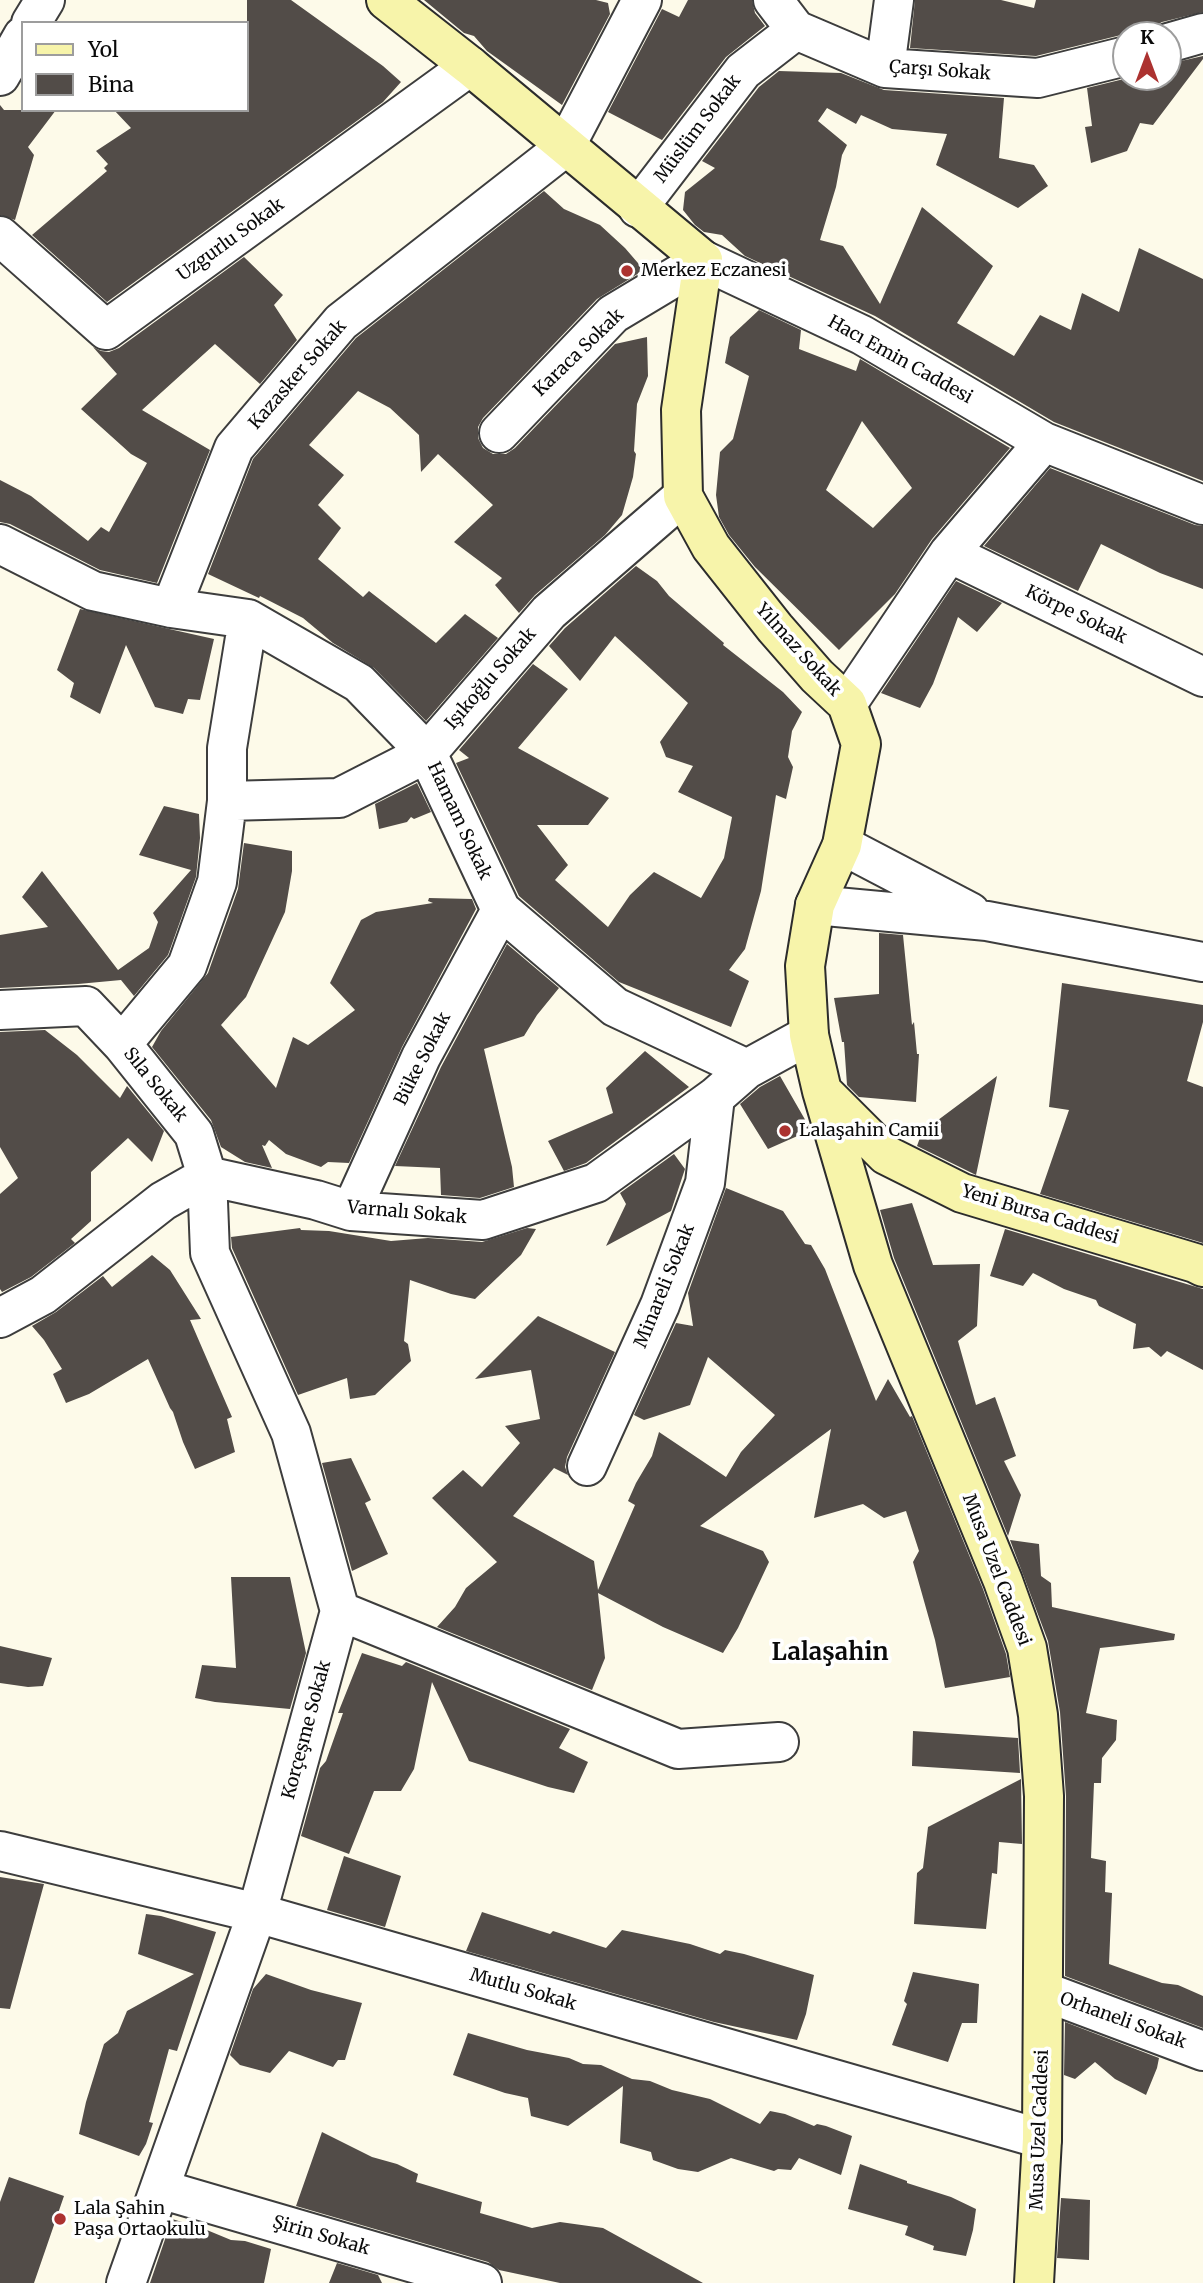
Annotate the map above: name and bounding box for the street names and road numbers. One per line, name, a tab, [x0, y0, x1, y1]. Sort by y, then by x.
street label: Çarşı Sokak	[888, 57, 992, 85]
street label: Müslüm Sokak	[650, 71, 746, 187]
street label: Uzgurlu Sokak	[173, 194, 289, 286]
street label: Karaca Sokak	[529, 305, 629, 401]
street label: Hacı Emin Caddesi	[824, 311, 976, 409]
street label: Kazasker Sokak	[245, 316, 351, 434]
street label: Körpe Sokak	[1022, 581, 1130, 649]
street label: Yılmaz Sokak	[751, 599, 845, 701]
street label: Işıkoğlu Sokak	[441, 624, 541, 734]
street label: Hamam Sokak	[422, 759, 496, 883]
street label: Büke Sokak	[390, 1009, 456, 1109]
street label: Sıla Sokak	[119, 1044, 191, 1126]
street label: Yeni Bursa Caddesi	[959, 1181, 1121, 1249]
street label: Varnalı Sokak	[346, 1197, 468, 1229]
street label: Minareli Sokak	[630, 1221, 700, 1351]
street label: Musa Uzel Caddesi	[957, 1491, 1035, 1649]
street label: Korçeşme Sokak	[278, 1658, 336, 1802]
street label: Mutlu Sokak	[467, 1964, 579, 2016]
street label: Orhaneli Sokak	[1057, 1988, 1189, 2054]
street label: Musa Uzel Caddesi	[1026, 2049, 1054, 2211]
street label: Şirin Sokak	[270, 2212, 372, 2260]

